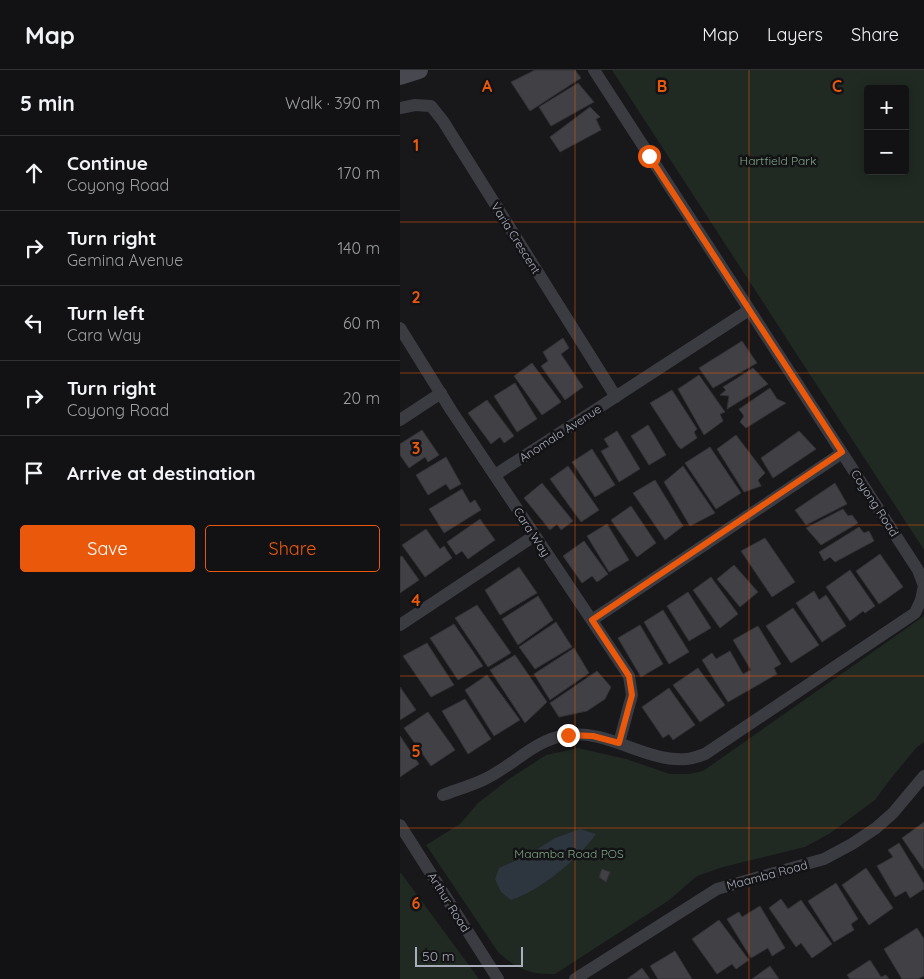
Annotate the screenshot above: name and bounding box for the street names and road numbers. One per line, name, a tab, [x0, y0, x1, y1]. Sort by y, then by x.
street label: Varia Crescent	[488, 199, 544, 277]
street label: Anomala Avenue	[516, 401, 604, 465]
street label: Coyong Road	[848, 467, 902, 539]
street label: Cara Way	[511, 505, 553, 559]
street label: Maamba Road	[725, 857, 809, 893]
street label: Arthur Road	[425, 869, 473, 935]

